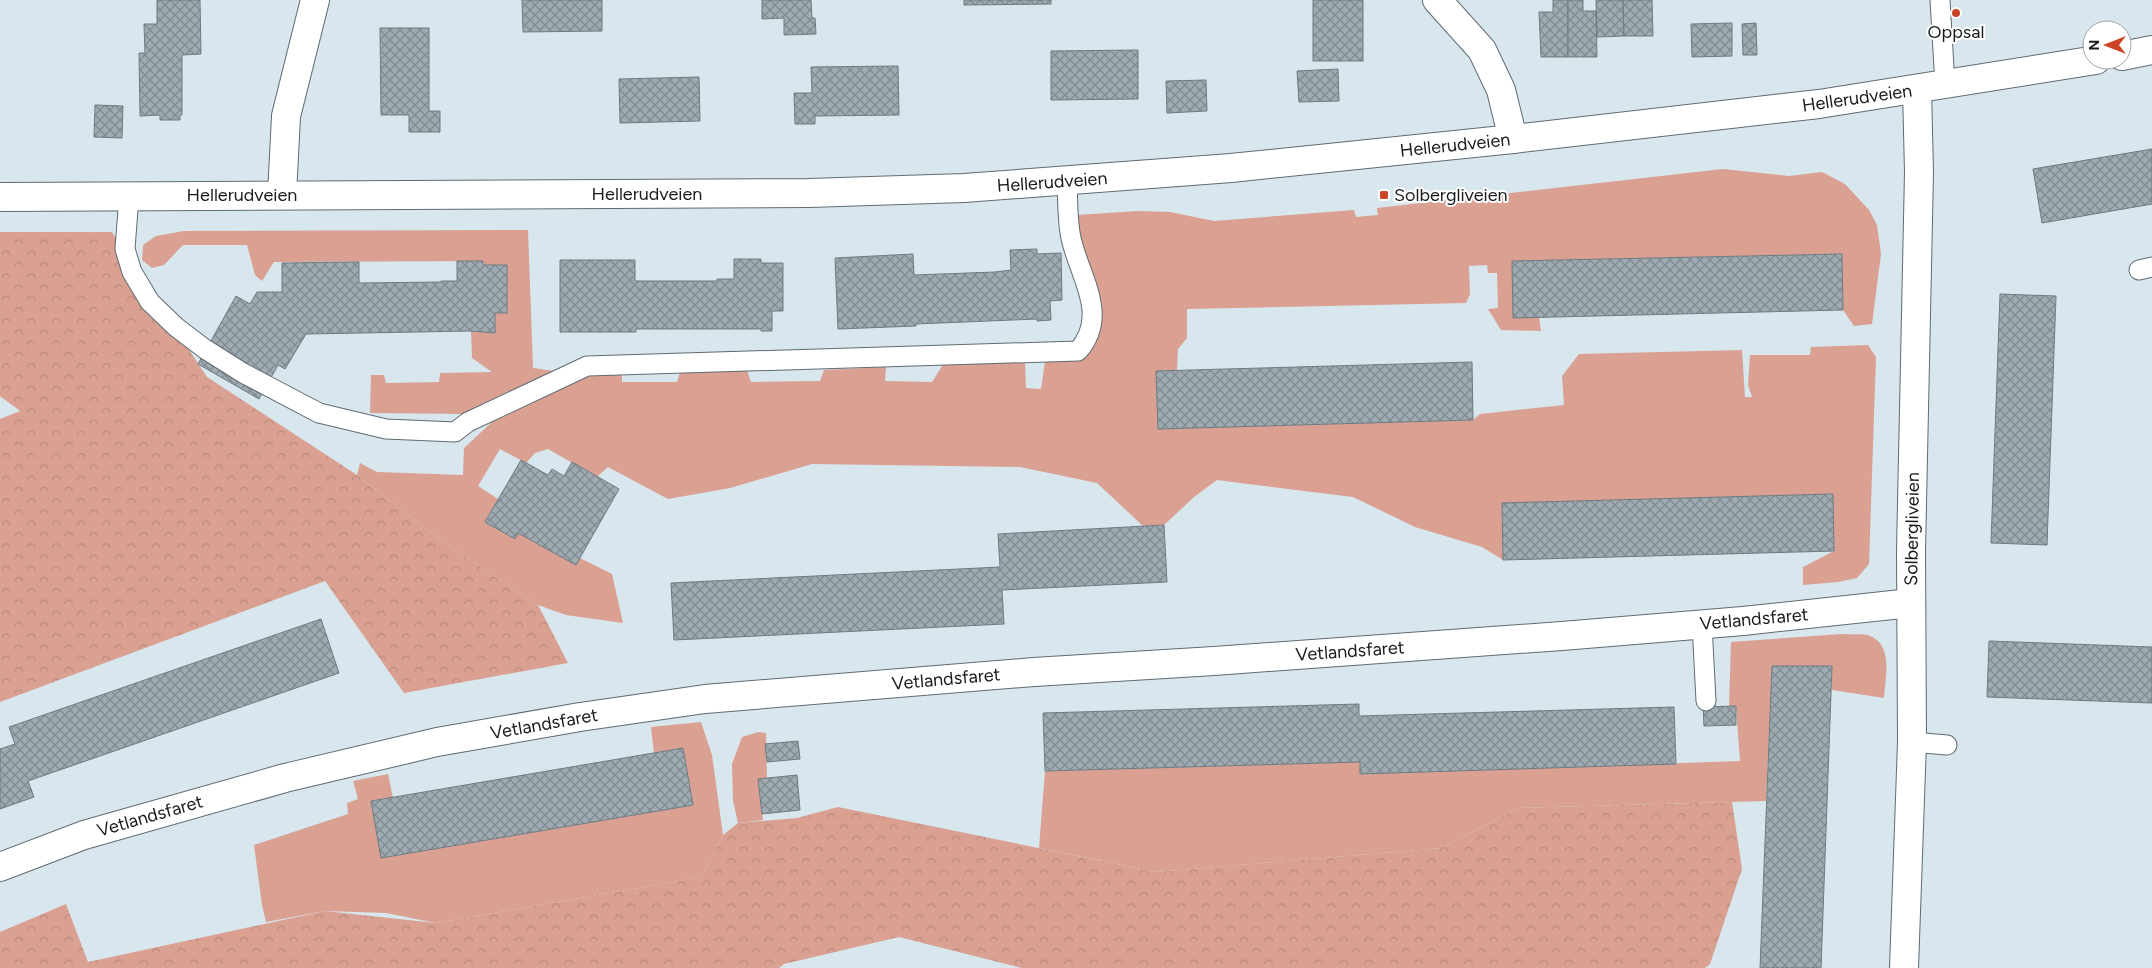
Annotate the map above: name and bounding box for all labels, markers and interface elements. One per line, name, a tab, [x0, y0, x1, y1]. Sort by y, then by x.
marker: Oppsal	[1950, 7, 1962, 19]
north arrow	[2082, 20, 2132, 70]
place label: Oppsal	[1928, 21, 1984, 43]
text: N	[2086, 40, 2103, 50]
street label: Hellerudveien	[1801, 79, 1913, 117]
street label: Hellerudveien	[1399, 128, 1511, 162]
street label: Hellerudveien	[996, 167, 1108, 197]
street label: Hellerudveien	[592, 183, 702, 205]
street label: Hellerudveien	[187, 184, 297, 206]
place label: Solbergliveien	[1394, 184, 1508, 206]
marker: Solbergliveien	[1378, 189, 1390, 201]
street label: Solbergliveien	[1900, 472, 1924, 586]
street label: Vetlandsfaret	[1699, 603, 1809, 635]
street label: Vetlandsfaret	[1295, 636, 1405, 666]
street label: Vetlandsfaret	[891, 663, 1001, 695]
street label: Vetlandsfaret	[488, 704, 600, 744]
street label: Vetlandsfaret	[95, 790, 206, 842]

